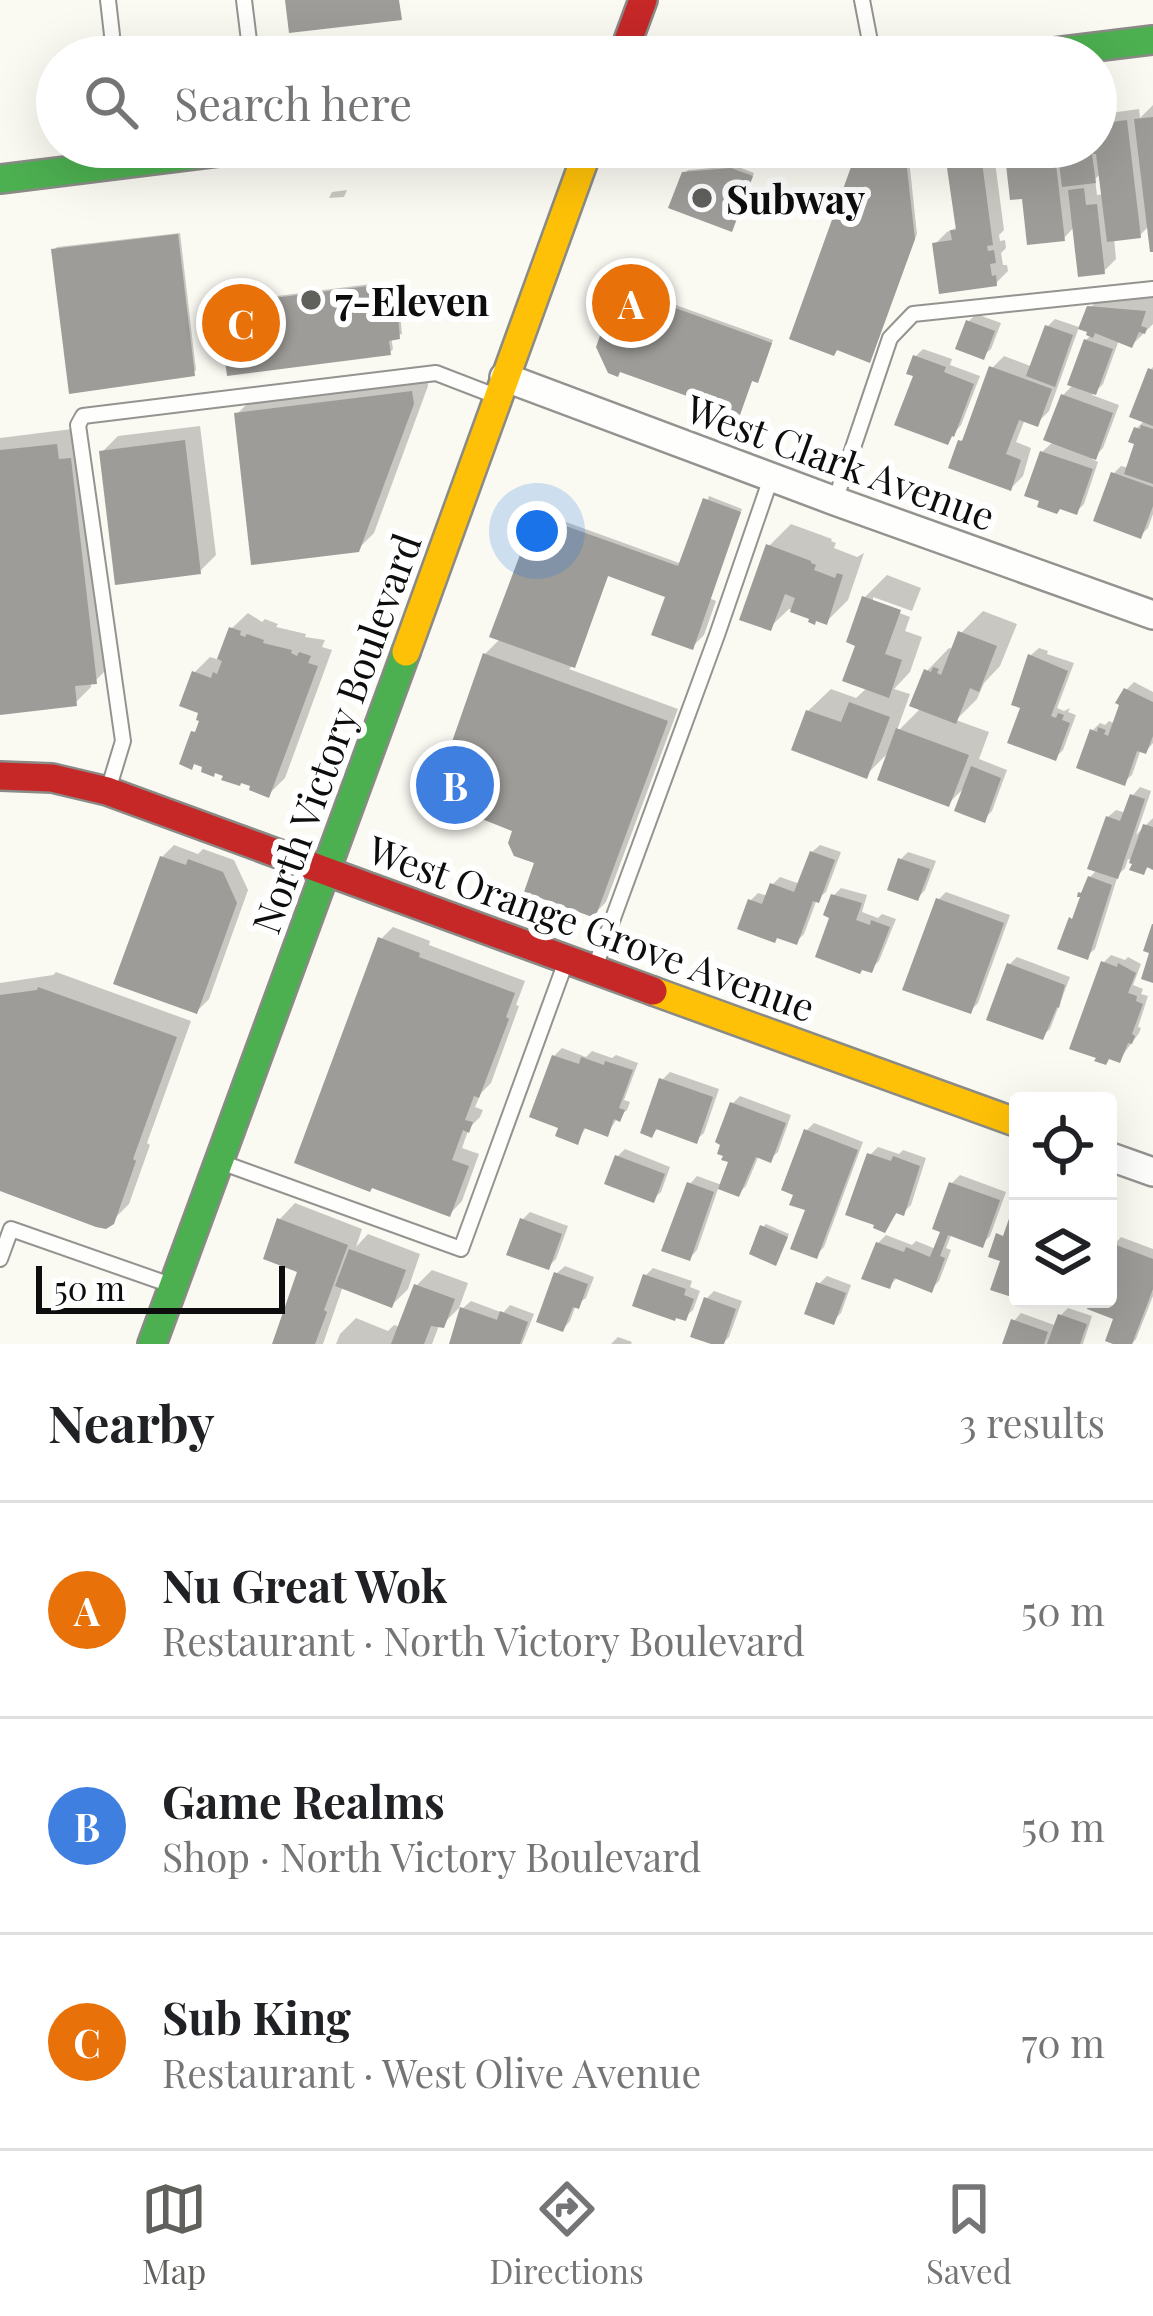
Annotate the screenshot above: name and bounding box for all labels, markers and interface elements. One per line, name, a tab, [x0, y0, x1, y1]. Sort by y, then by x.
search box	[36, 36, 1117, 168]
icon: search	[78, 69, 144, 135]
text: Search here	[174, 72, 412, 132]
place label: Subway	[726, 172, 865, 224]
marker: Subway	[689, 185, 715, 211]
pin: A	[592, 258, 670, 348]
place label: 7-Eleven	[335, 274, 489, 326]
pin: C	[202, 278, 280, 368]
marker: 7-Eleven	[298, 287, 324, 313]
street label: West Clark Avenue	[679, 381, 1002, 541]
your location	[507, 501, 567, 561]
street label: North Victory Boulevard	[238, 526, 432, 940]
pin: B	[416, 740, 494, 830]
street label: West Orange Grove Avenue	[361, 822, 822, 1032]
map controls	[1009, 1092, 1117, 1308]
button: locate	[1009, 1092, 1117, 1200]
button: layers	[1009, 1200, 1117, 1308]
scale bar	[36, 1260, 285, 1313]
text: 50 m	[54, 1265, 125, 1309]
text: Nearby	[48, 1388, 214, 1456]
text: 3 results	[959, 1396, 1105, 1448]
text: Nu Great Wok	[162, 1554, 447, 1614]
text: A	[74, 1584, 100, 1636]
text: 50 m	[1021, 1584, 1105, 1636]
text: Restaurant · North Victory Boulevard	[162, 1614, 805, 1666]
text: Game Realms	[162, 1770, 445, 1830]
text: B	[74, 1800, 100, 1852]
text: 50 m	[1021, 1800, 1105, 1852]
text: Shop · North Victory Boulevard	[162, 1830, 701, 1882]
text: Sub King	[162, 1986, 351, 2046]
text: C	[73, 2016, 101, 2068]
text: 70 m	[1021, 2016, 1105, 2068]
text: Restaurant · West Olive Avenue	[162, 2046, 701, 2098]
tab: Map	[141, 2176, 207, 2292]
tab: Directions	[489, 2176, 644, 2292]
tab: Saved	[926, 2176, 1012, 2292]

